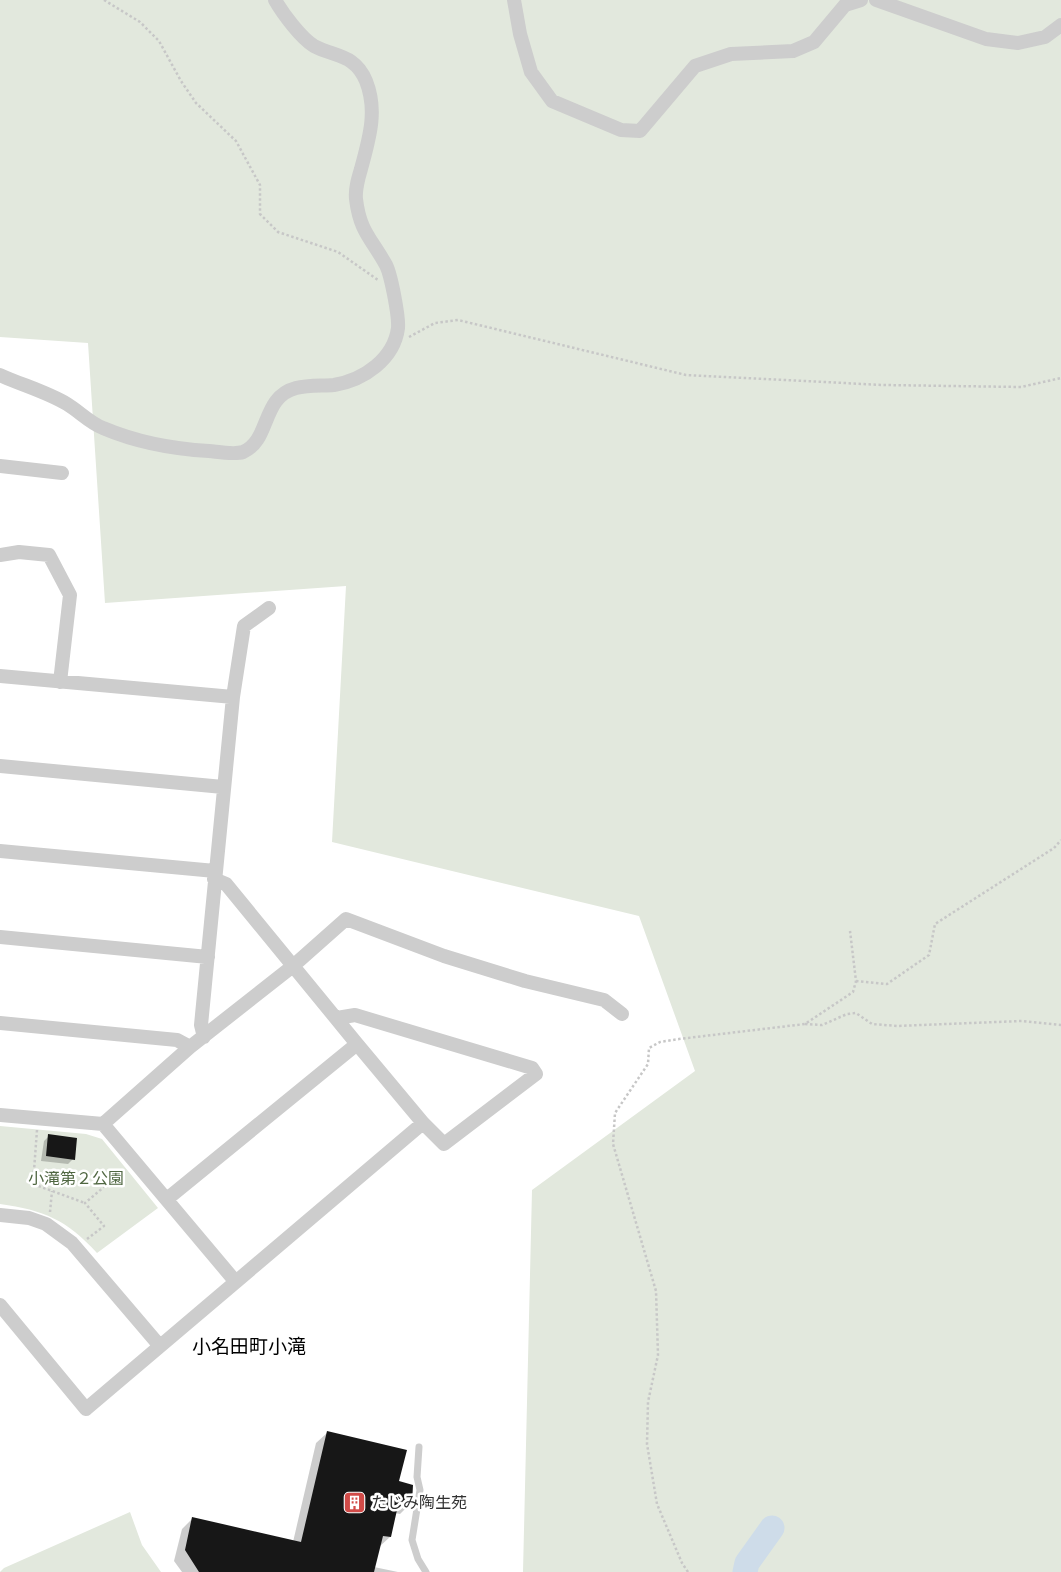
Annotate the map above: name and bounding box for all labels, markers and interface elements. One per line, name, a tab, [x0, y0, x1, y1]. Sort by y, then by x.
park label: 小滝第２公園	[28, 1168, 124, 1188]
district label: 小名田町小滝	[192, 1334, 306, 1358]
building icon: たじみ陶生苑	[343, 1490, 367, 1514]
place label: たじみ陶生苑	[371, 1492, 467, 1512]

